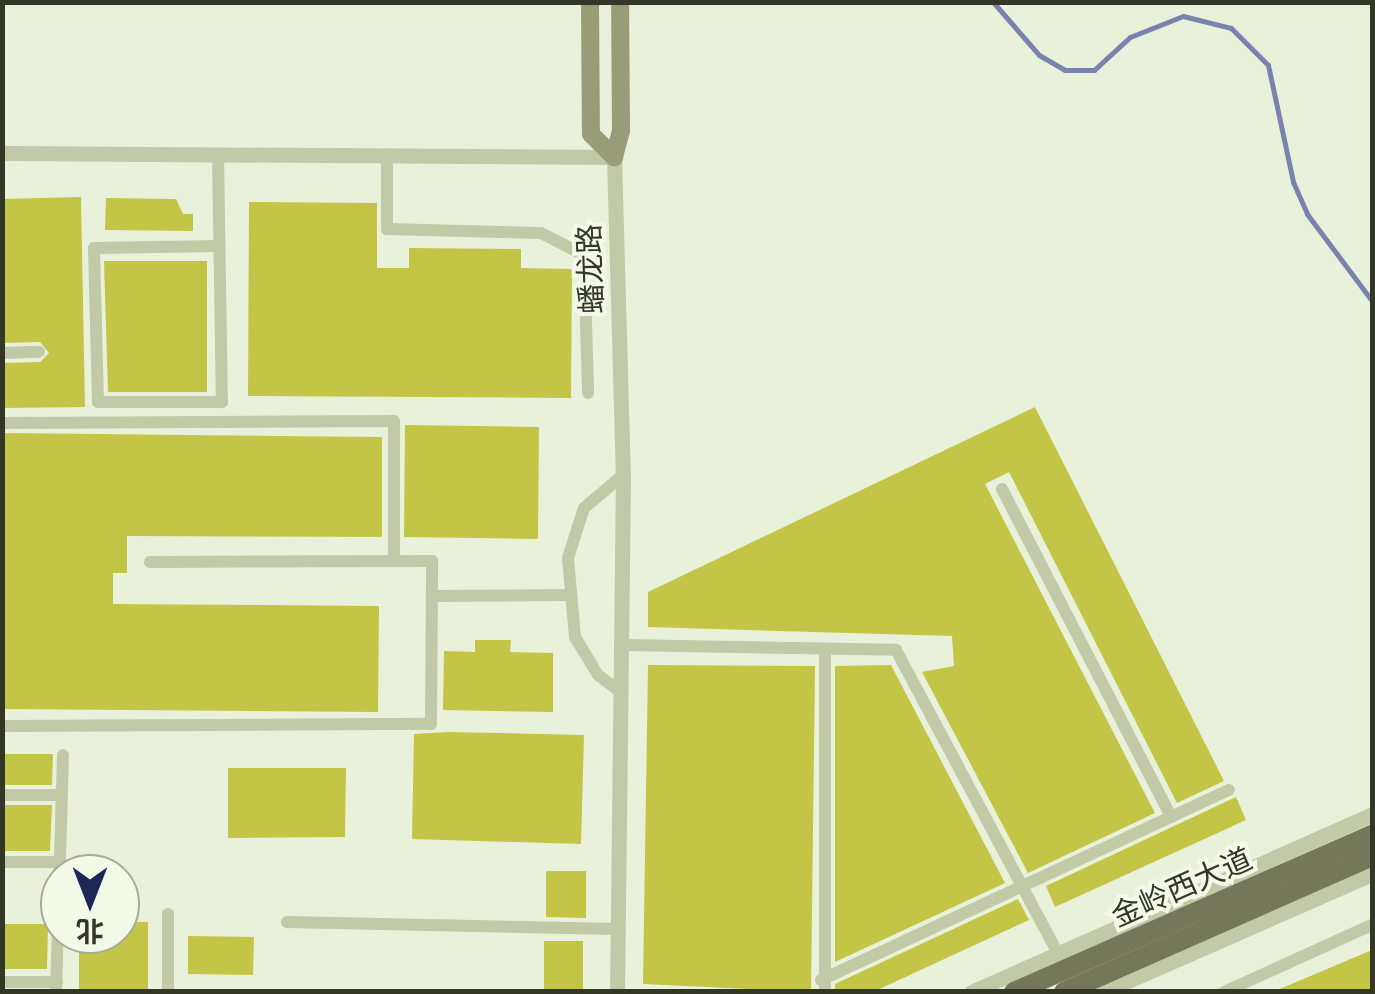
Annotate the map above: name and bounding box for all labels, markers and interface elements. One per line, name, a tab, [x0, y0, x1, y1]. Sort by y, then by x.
street label: 蟠龙路	[569, 223, 609, 315]
street label: 金岭西大道	[1105, 839, 1257, 933]
north arrow	[40, 854, 140, 954]
text: 北	[76, 915, 104, 949]

